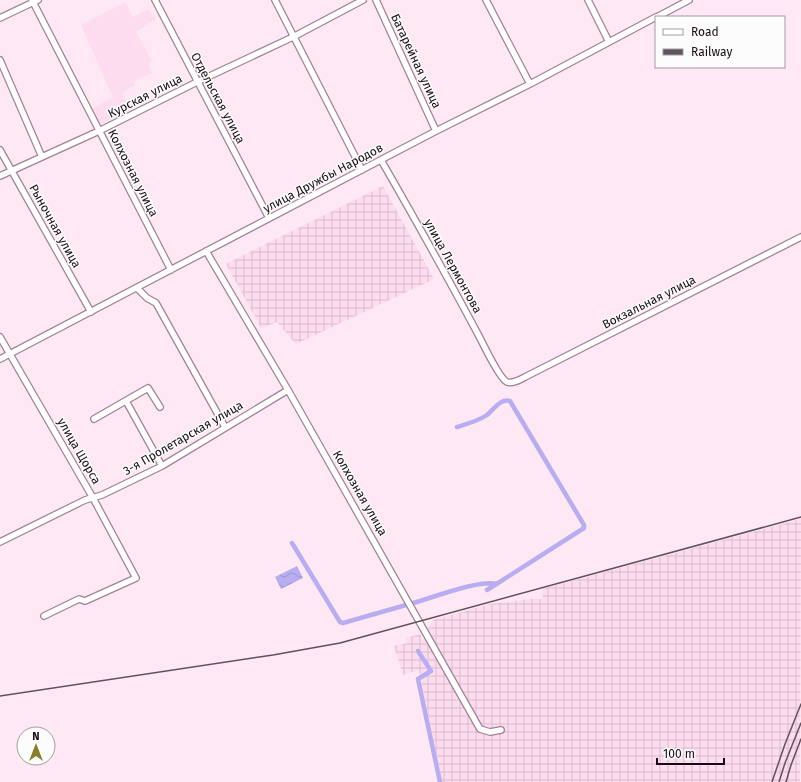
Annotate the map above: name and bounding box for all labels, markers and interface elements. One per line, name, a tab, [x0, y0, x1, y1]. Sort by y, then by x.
street label: Батарейная улица	[388, 12, 444, 110]
legend	[655, 16, 785, 68]
text: Road	[691, 25, 719, 39]
text: Railway	[691, 45, 732, 59]
street label: Отдельская улица	[188, 50, 248, 146]
street label: Курская улица	[105, 71, 185, 121]
street label: Колхозная улица	[105, 127, 161, 219]
street label: улица Дружбы Народов	[261, 140, 385, 216]
street label: Рыночная улица	[26, 182, 84, 270]
street label: улица Лермонтова	[421, 216, 485, 316]
street label: Вокзальная улица	[600, 272, 698, 332]
street label: 3-я Пролетарская улица	[121, 398, 245, 478]
street label: улица Щорса	[54, 415, 104, 487]
street label: Колхозная улица	[330, 448, 390, 538]
north arrow	[16, 726, 56, 766]
text: N	[32, 730, 40, 743]
scale bar	[657, 740, 724, 766]
text: 100 m	[663, 747, 695, 761]

